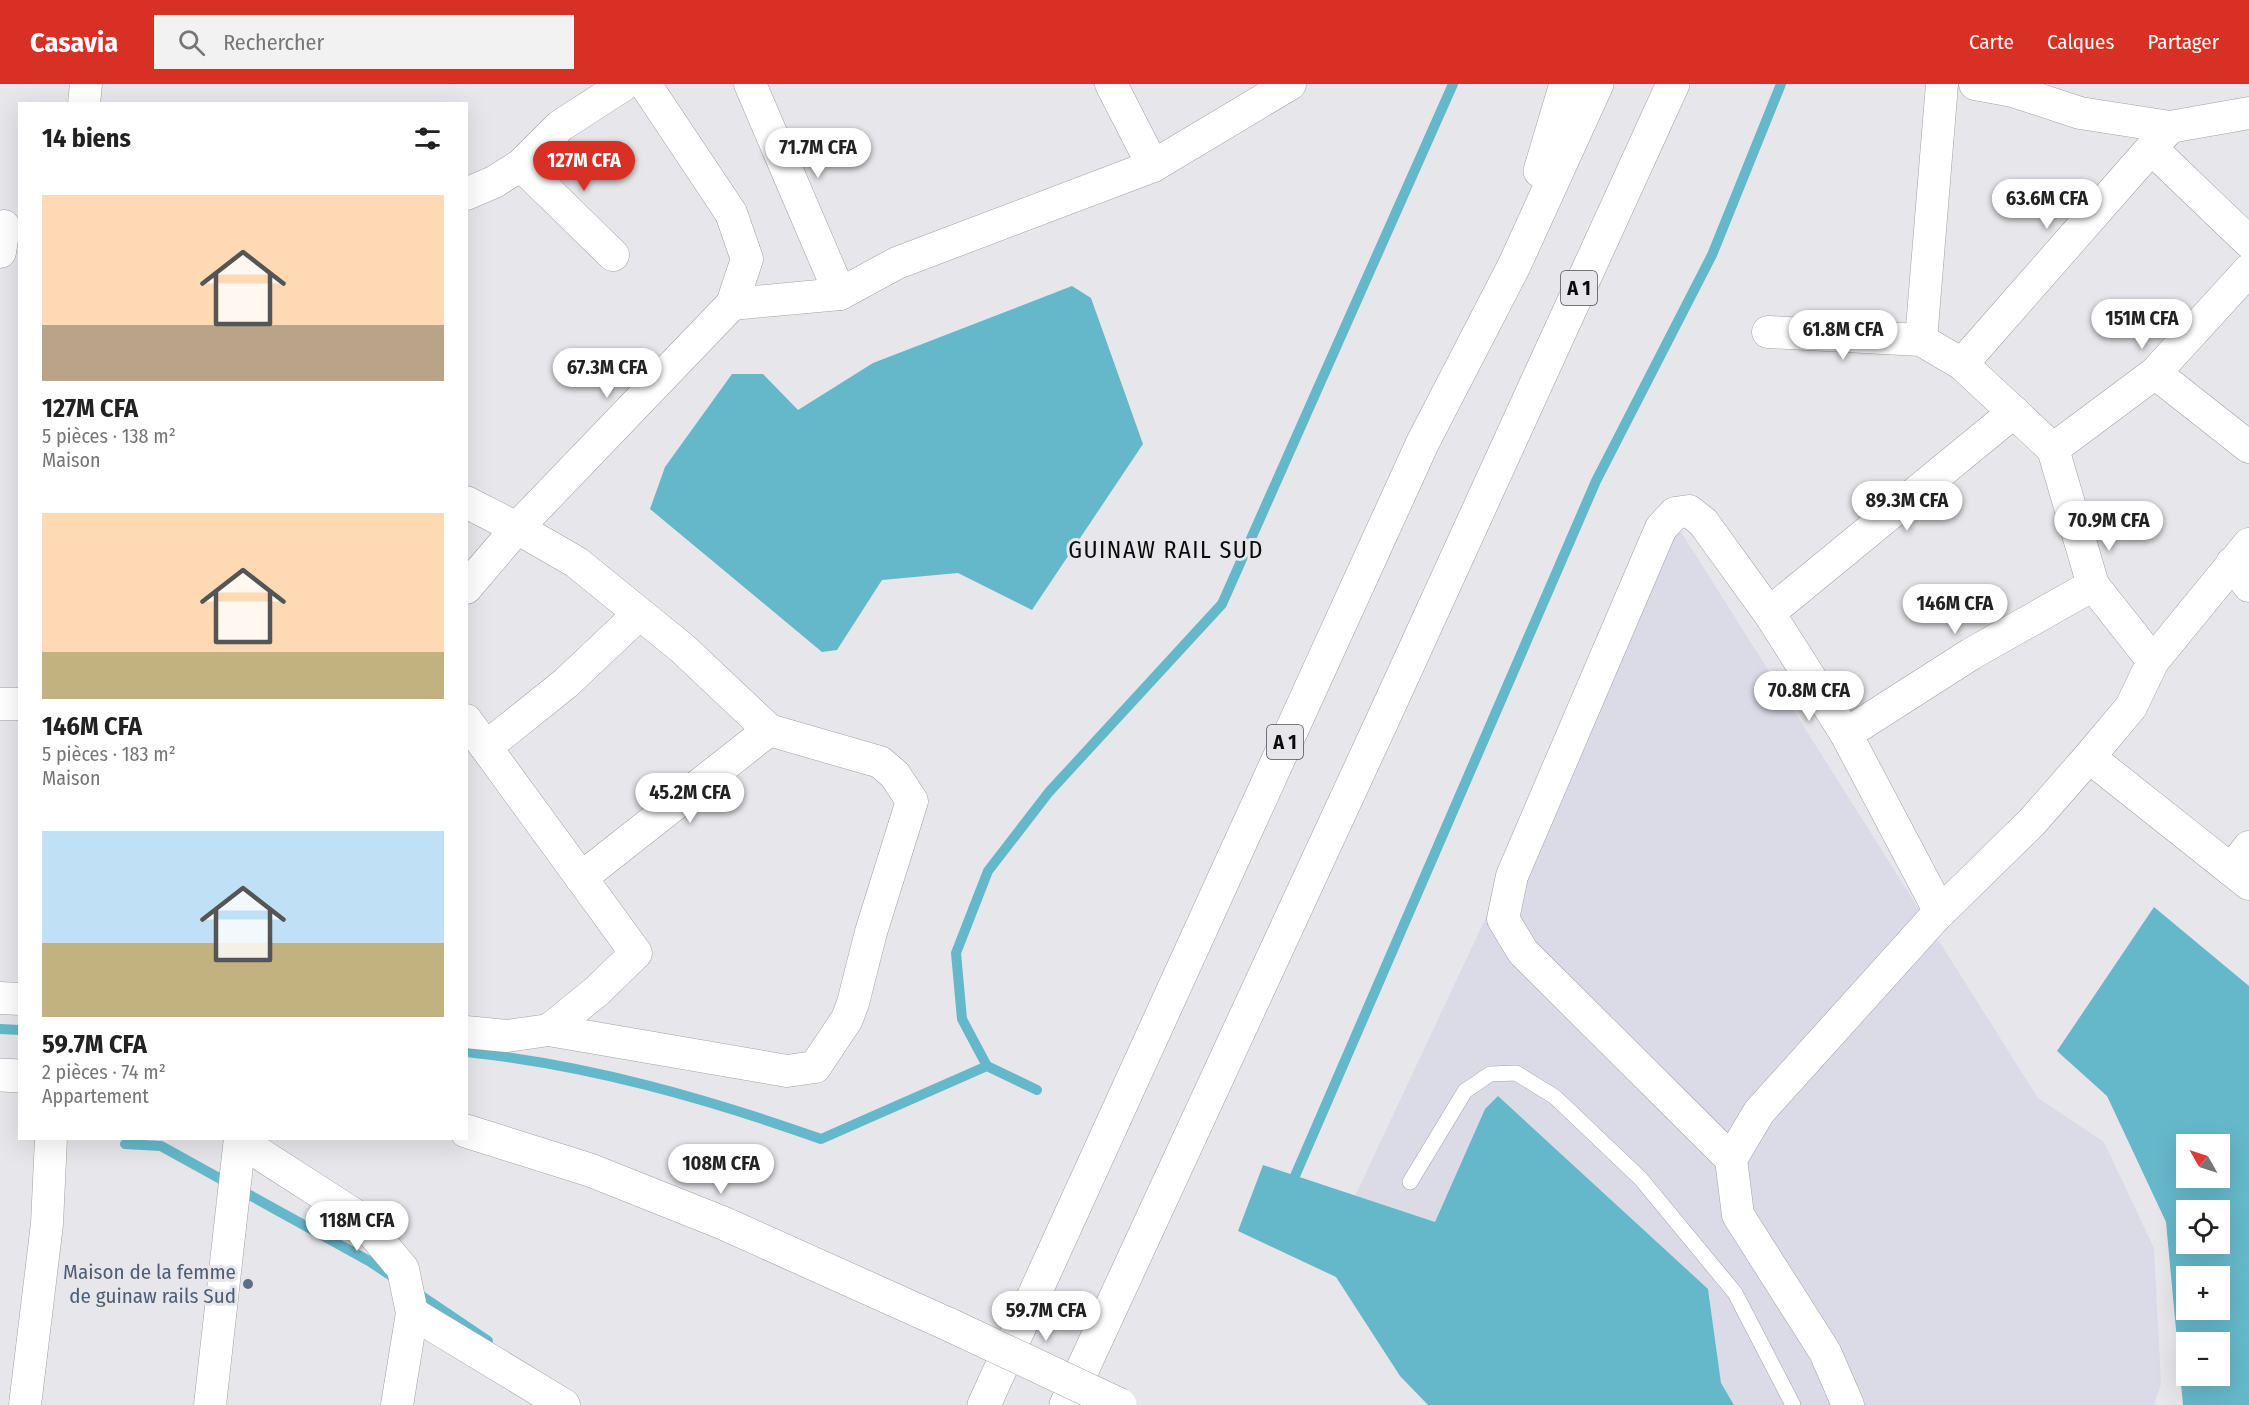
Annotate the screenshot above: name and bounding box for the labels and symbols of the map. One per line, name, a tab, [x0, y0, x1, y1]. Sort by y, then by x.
pin: 71.7M CFA	[749, 128, 887, 179]
pin: 127M CFA	[522, 141, 646, 192]
pin: 63.6M CFA	[1978, 179, 2116, 230]
road number: A 1	[1561, 271, 1597, 305]
pin: 151M CFA	[2080, 299, 2204, 350]
pin: 61.8M CFA	[1774, 310, 1912, 361]
pin: 67.3M CFA	[538, 348, 676, 399]
pin: 89.3M CFA	[1838, 481, 1976, 532]
pin: 70.9M CFA	[2040, 501, 2178, 552]
district label: GUINAW RAIL SUD	[1068, 536, 1264, 564]
pin: 146M CFA	[1893, 584, 2017, 635]
pin: 70.8M CFA	[1740, 671, 1878, 722]
road number: A 1	[1267, 725, 1303, 759]
pin: 45.2M CFA	[621, 773, 759, 824]
north arrow	[2176, 1134, 2230, 1188]
pin: 108M CFA	[659, 1144, 783, 1195]
pin: 118M CFA	[295, 1201, 419, 1252]
place label: Maison de la femme de guinaw rails Sud	[63, 1259, 236, 1309]
marker: Maison de la femme de guinaw rails Sud	[241, 1277, 255, 1291]
pin: 59.7M CFA	[977, 1291, 1115, 1342]

